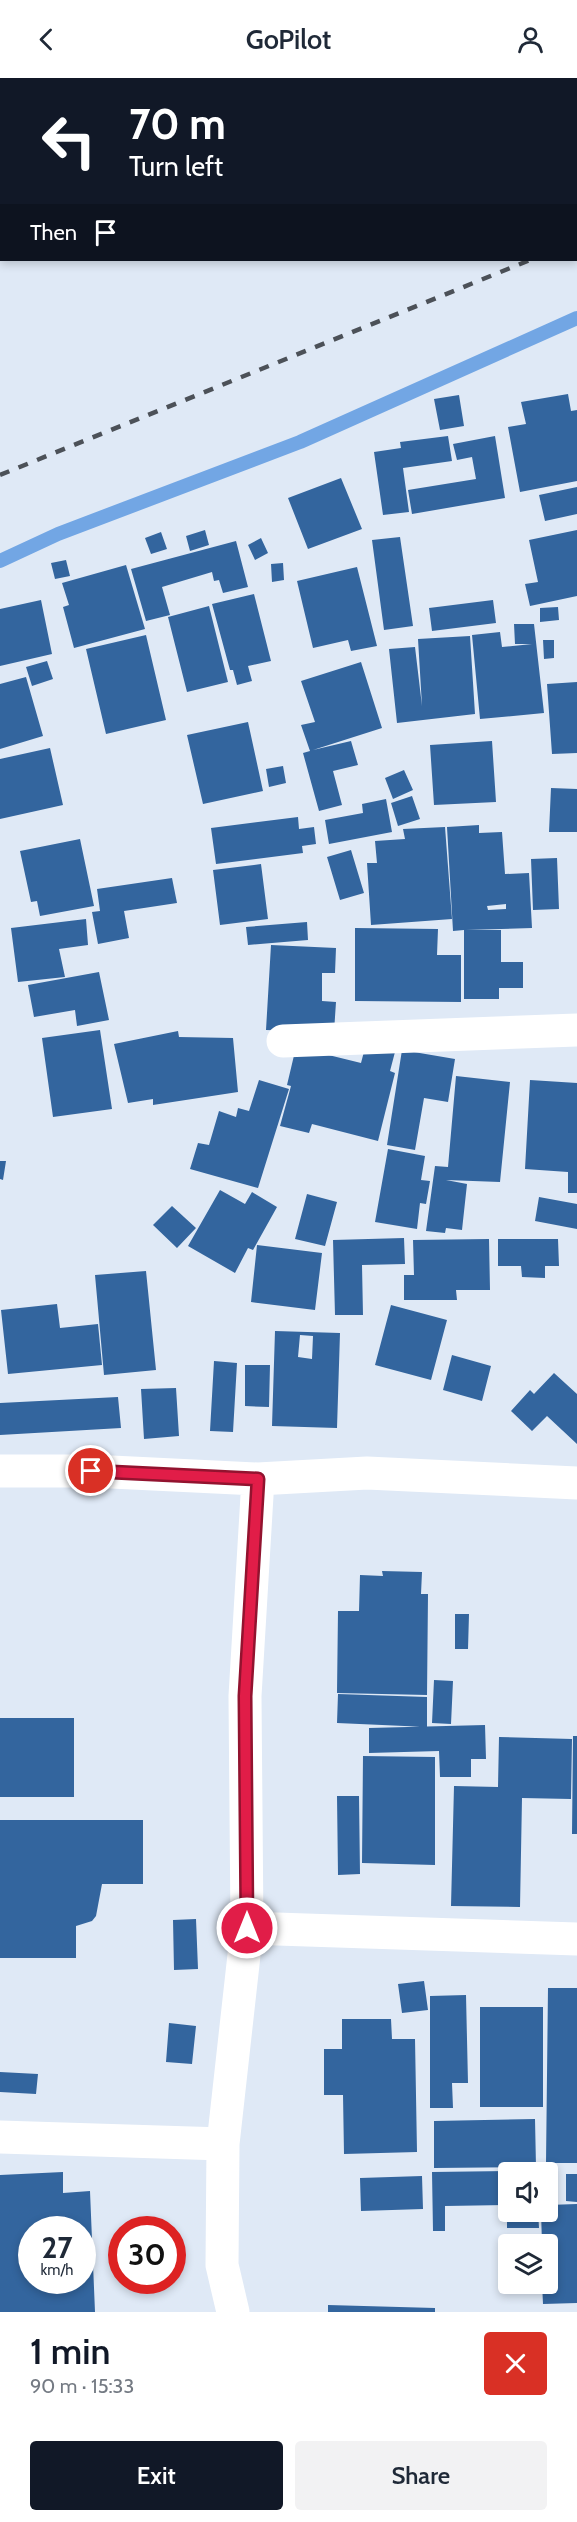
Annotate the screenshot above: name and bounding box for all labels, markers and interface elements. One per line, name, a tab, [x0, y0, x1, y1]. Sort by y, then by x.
icon: back	[30, 23, 63, 56]
text: GoPilot	[246, 23, 331, 56]
icon: person	[514, 23, 547, 56]
text: 70 m	[129, 98, 226, 150]
icon: left	[30, 102, 108, 180]
text: Turn left	[129, 150, 223, 183]
icon: arrive	[89, 216, 122, 249]
text: Then	[30, 219, 77, 246]
pin	[65, 1445, 116, 1496]
icon: arrive	[74, 1454, 107, 1487]
position arrow	[215, 1896, 279, 1960]
map controls	[498, 2162, 558, 2294]
button: sound	[498, 2162, 558, 2222]
speed limit sign: 30	[108, 2216, 186, 2294]
text: 27	[41, 2229, 73, 2266]
button: layers	[498, 2234, 558, 2294]
text: km/h	[41, 2261, 73, 2279]
text: 1 min	[30, 2329, 110, 2373]
button: close	[484, 2332, 547, 2395]
text: 90 m · 15:33	[30, 2374, 134, 2398]
button: Exit	[30, 2441, 283, 2510]
button: Share	[295, 2441, 547, 2510]

